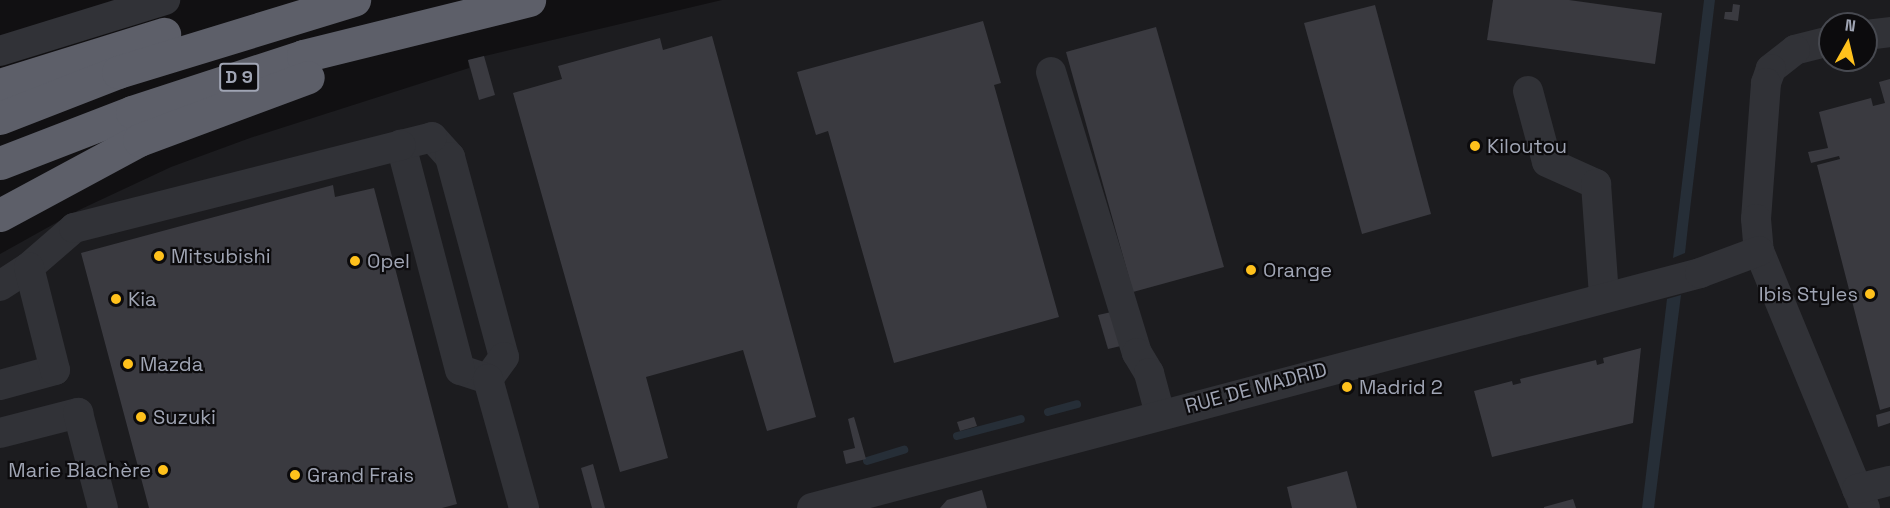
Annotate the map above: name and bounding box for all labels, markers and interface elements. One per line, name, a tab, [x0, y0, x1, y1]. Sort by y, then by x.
north arrow	[1818, 12, 1878, 72]
text: N	[1844, 15, 1857, 37]
road number: D 9	[218, 62, 260, 92]
place label: Kiloutou	[1487, 134, 1567, 158]
marker: Kiloutou	[1468, 139, 1482, 153]
place label: Mitsubishi	[171, 244, 271, 268]
marker: Mitsubishi	[152, 249, 166, 263]
place label: Opel	[367, 249, 410, 273]
marker: Opel	[348, 254, 362, 268]
place label: Orange	[1263, 258, 1332, 282]
marker: Orange	[1244, 263, 1258, 277]
place label: Ibis Styles	[1759, 282, 1858, 306]
place label: Kia	[128, 287, 157, 311]
marker: Ibis Styles	[1863, 287, 1877, 301]
marker: Kia	[109, 292, 123, 306]
place label: Mazda	[140, 352, 203, 376]
marker: Mazda	[121, 357, 135, 371]
street label: RUE DE MADRID	[1182, 358, 1330, 418]
place label: Madrid 2	[1359, 375, 1443, 399]
marker: Madrid 2	[1340, 380, 1354, 394]
place label: Suzuki	[153, 405, 216, 429]
marker: Suzuki	[134, 410, 148, 424]
place label: Marie Blachère	[8, 458, 151, 482]
marker: Marie Blachère	[156, 463, 170, 477]
place label: Grand Frais	[307, 463, 414, 487]
marker: Grand Frais	[288, 468, 302, 482]

